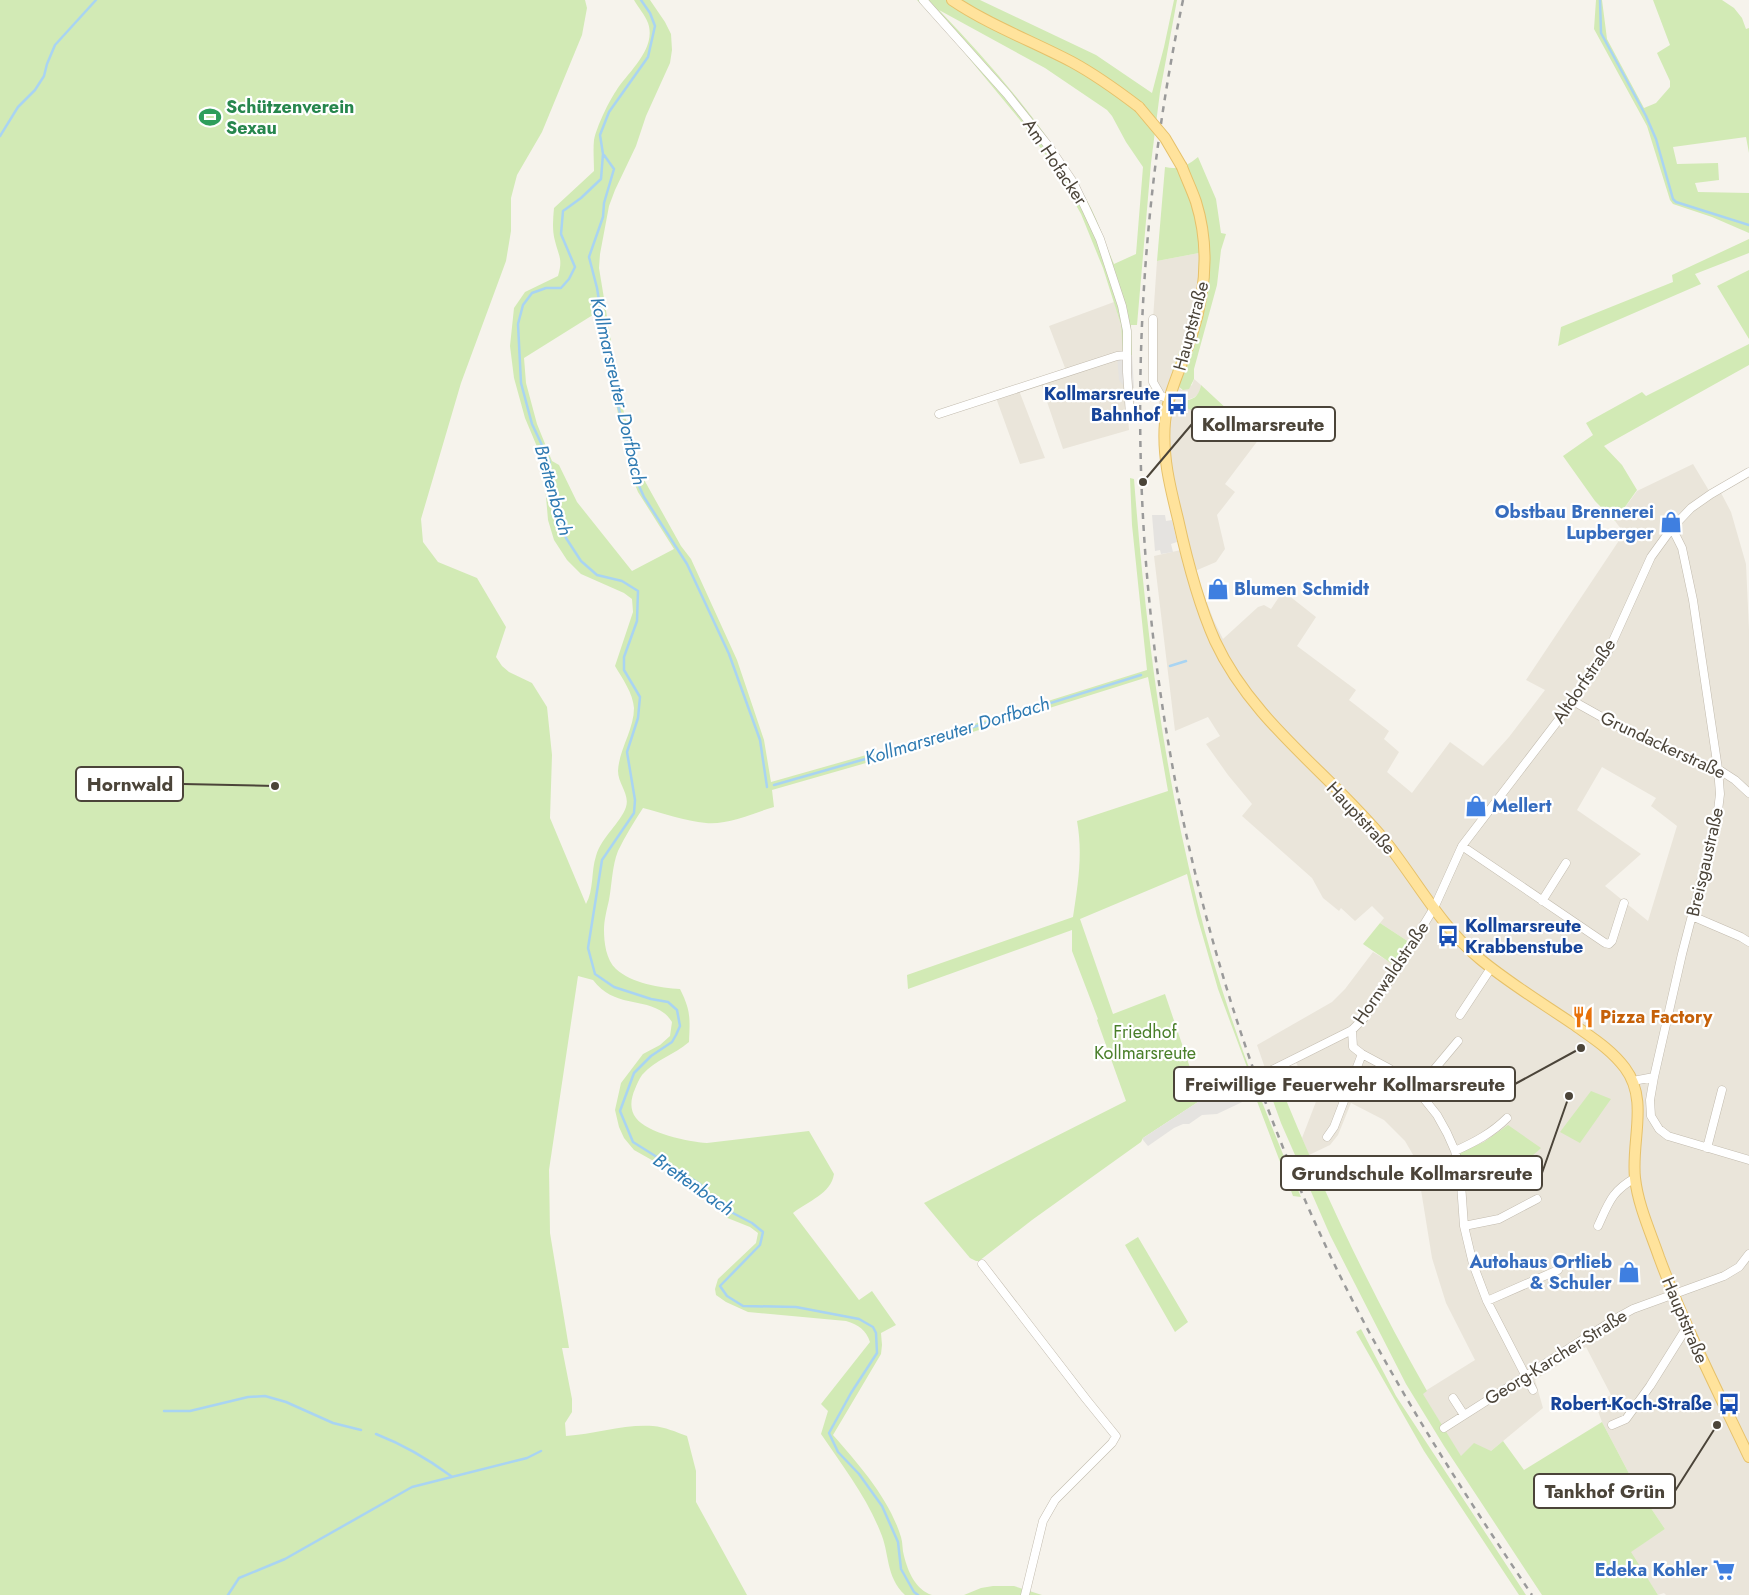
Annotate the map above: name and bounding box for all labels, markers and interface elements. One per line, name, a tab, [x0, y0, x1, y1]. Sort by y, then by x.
place label: Schützenverein Sexau	[226, 94, 354, 141]
sports icon: Schützenverein Sexau	[197, 104, 223, 130]
street label: Am Hofacker	[1016, 113, 1094, 211]
street label: Hauptstraße	[1167, 278, 1215, 374]
water label: Kollmarsreuter Dorfbach	[584, 295, 653, 488]
place label: Kollmarsreute Bahnhof	[1044, 381, 1161, 428]
bus stop icon: Kollmarsreute Bahnhof	[1164, 391, 1190, 417]
callout: Kollmarsreute	[1192, 407, 1335, 441]
text: Kollmarsreute	[1202, 411, 1324, 438]
water label: Brettenbach	[528, 442, 579, 539]
place label: Obstbau Brennerei Lupberger	[1495, 499, 1655, 546]
shop icon: Obstbau Brennerei Lupberger	[1658, 509, 1684, 535]
shop icon: Blumen Schmidt	[1205, 576, 1231, 602]
place label: Blumen Schmidt	[1234, 576, 1369, 602]
street label: Altdorfstraße	[1546, 633, 1622, 729]
water label: Kollmarsreuter Dorfbach	[861, 690, 1053, 771]
street label: Grundackerstraße	[1596, 705, 1730, 785]
callout: Hornwald	[76, 767, 183, 801]
text: Hornwald	[87, 771, 173, 798]
street label: Hauptstraße	[1320, 776, 1402, 860]
shop icon: Mellert	[1463, 793, 1489, 819]
place label: Mellert	[1492, 793, 1552, 819]
street label: Breisgaustraße	[1680, 805, 1730, 919]
place label: Kollmarsreute Krabbenstube	[1465, 913, 1583, 960]
street label: Hornwaldstraße	[1347, 916, 1435, 1030]
bus stop icon: Kollmarsreute Krabbenstube	[1435, 923, 1461, 949]
restaurant icon: Pizza Factory	[1570, 1004, 1596, 1030]
place label: Pizza Factory	[1600, 1004, 1713, 1030]
park label: Friedhof Kollmarsreute	[1094, 1019, 1196, 1066]
callout: Freiwillige Feuerwehr Kollmarsreute	[1174, 1067, 1515, 1101]
text: Freiwillige Feuerwehr Kollmarsreute	[1185, 1071, 1505, 1098]
water label: Brettenbach	[648, 1147, 740, 1222]
callout: Grundschule Kollmarsreute	[1281, 1156, 1542, 1190]
text: Grundschule Kollmarsreute	[1291, 1160, 1533, 1187]
place label: Autohaus Ortlieb & Schuler	[1468, 1249, 1613, 1296]
shop icon: Autohaus Ortlieb & Schuler	[1616, 1259, 1642, 1285]
street label: Hauptstraße	[1655, 1273, 1715, 1367]
street label: Georg-Karcher-Straße	[1480, 1303, 1632, 1411]
place label: Robert-Koch-Straße	[1550, 1391, 1712, 1417]
bus stop icon: Robert-Koch-Straße	[1716, 1391, 1742, 1417]
callout: Tankhof Grün	[1534, 1474, 1675, 1508]
text: Tankhof Grün	[1545, 1478, 1665, 1505]
place label: Edeka Kohler	[1595, 1557, 1709, 1583]
supermarket icon: Edeka Kohler	[1711, 1557, 1737, 1583]

